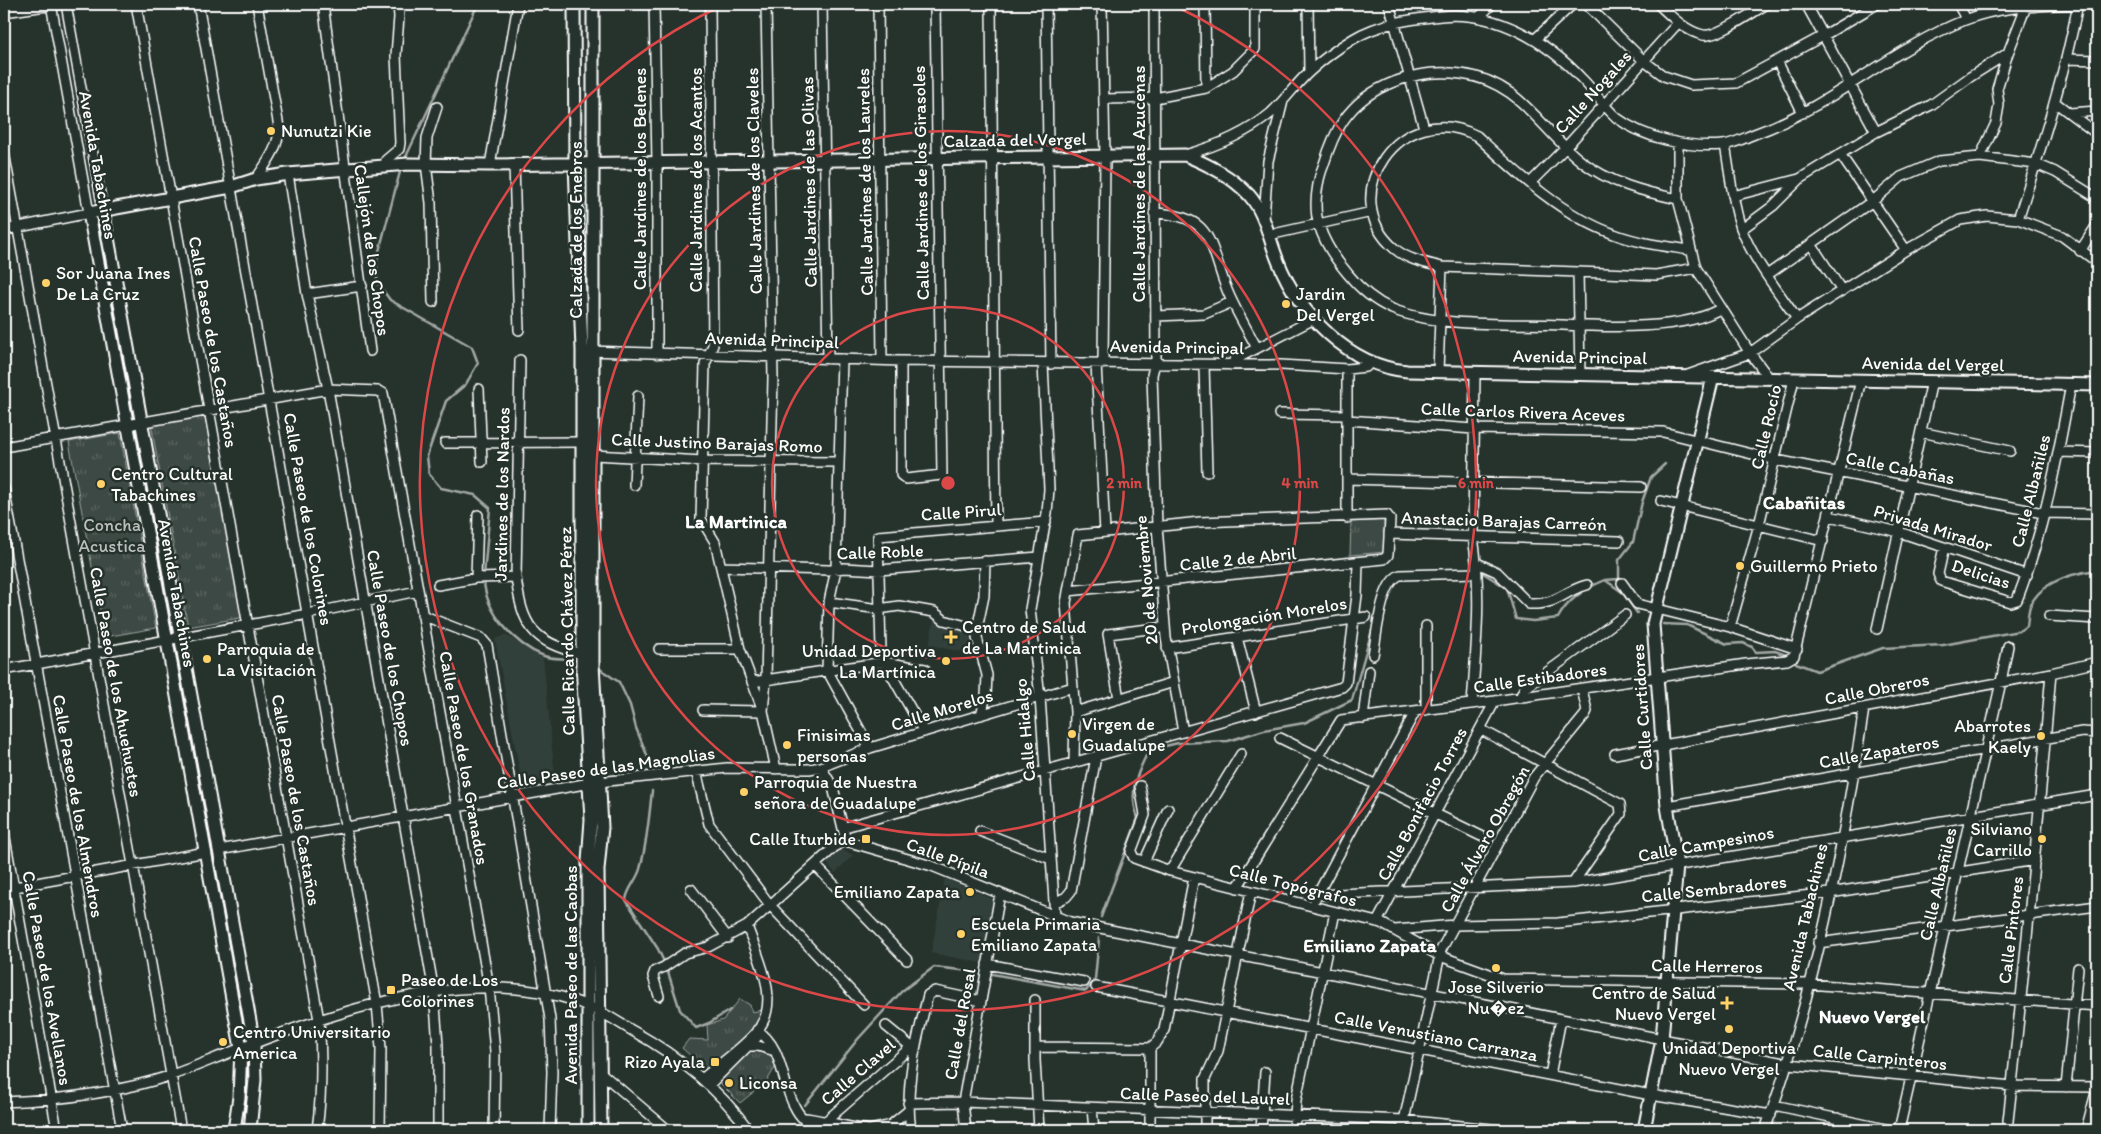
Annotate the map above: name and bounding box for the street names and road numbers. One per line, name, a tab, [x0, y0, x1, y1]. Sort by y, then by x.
street label: Calle Nogales	[1550, 46, 1636, 138]
street label: Calle Jardines de los Girasoles	[908, 65, 934, 301]
street label: Calle Jardines de las Azucenas	[1128, 66, 1150, 302]
street label: Calle Jardines de los Claveles	[741, 67, 767, 295]
street label: Calle Jardines de los Belenes	[629, 68, 651, 290]
street label: Calle Jardines de los Acantos	[685, 68, 707, 292]
street label: Calle Jardines de los Laureles	[852, 68, 878, 296]
street label: Calle Jardines de las Olivas	[796, 76, 822, 288]
street label: Avenida Tabachines	[74, 89, 122, 241]
street label: Calzada del Vergel	[943, 128, 1087, 152]
street label: Calzada de los Enebros	[565, 141, 587, 319]
street label: Callejón de los Chopos	[349, 163, 395, 337]
street label: Calle Paseo de los Castaños	[184, 235, 242, 449]
street label: Avenida Principal	[705, 327, 839, 353]
street label: Avenida Principal	[1110, 335, 1244, 359]
street label: Avenida Principal	[1513, 345, 1647, 369]
street label: Avenida del Vergel	[1862, 352, 2004, 376]
street label: Calle Rocío	[1746, 382, 1786, 472]
street label: Calle Carlos Rivera Aceves	[1420, 397, 1626, 427]
street label: Jardines de los Nardos	[489, 407, 515, 581]
street label: Calle Paseo de los Colorines	[278, 411, 338, 627]
street label: Calle Justino Barajas Romo	[611, 428, 823, 458]
street label: Calle Albañiles	[2006, 432, 2056, 550]
street label: Calle Cabañas	[1844, 447, 1956, 489]
street label: Calle Pirul	[920, 498, 1002, 526]
street label: Privada Mirador	[1871, 499, 1996, 557]
street label: Anastacio Barajas Carreón	[1401, 506, 1607, 536]
street label: 20 de Noviembre	[1129, 514, 1163, 646]
street label: Avenida Tabachines	[153, 517, 201, 669]
street label: Calle Ricardo Chávez Pérez	[554, 526, 580, 736]
street label: Calle Roble	[836, 539, 924, 565]
street label: Calle 2 de Abril	[1179, 542, 1297, 576]
street label: Calle Paseo de los Chopos	[362, 548, 418, 748]
street label: Delicias	[1949, 554, 2013, 594]
street label: Calle Paseo de los Ahuehuetes	[85, 565, 147, 799]
street label: Prolongación Morelos	[1180, 592, 1348, 640]
street label: Calle Curtidores	[1627, 643, 1657, 771]
street label: Calle Paseo de los Granados	[434, 649, 494, 867]
street label: Calle Estibadores	[1472, 658, 1608, 698]
street label: Calle Obreros	[1823, 668, 1931, 710]
street label: Calle Hidalgo	[1010, 678, 1040, 782]
street label: Calle Morelos	[888, 684, 996, 736]
street label: Calle Paseo de los Almendros	[48, 693, 108, 919]
street label: Calle Paseo de los Castaños	[267, 693, 325, 907]
street label: Calle Bonifacio Torres	[1372, 723, 1472, 885]
street label: Calle Zapateros	[1817, 731, 1941, 773]
street label: Calle Paseo de las Magnolias	[496, 742, 716, 794]
street label: Calle Álvaro Obregón	[1435, 762, 1535, 916]
street label: Calle Campesinos	[1636, 821, 1776, 867]
street label: Calle Albañiles	[1914, 825, 1962, 943]
street label: Calle Pípila	[903, 833, 993, 883]
street label: Avenida Tabachines	[1777, 841, 1833, 993]
street label: Calle Topógrafos	[1227, 858, 1359, 912]
street label: Avenida Paseo de las Caobas	[560, 865, 582, 1085]
street label: Calle Paseo de los Avellanos	[17, 869, 77, 1087]
street label: Calle Sembradores	[1640, 870, 1788, 908]
street label: Calle Pintores	[1993, 875, 2029, 985]
street label: Calle Herreros	[1651, 954, 1763, 978]
street label: Calle del Rosal	[939, 966, 981, 1082]
street label: Calle Venustiano Carranza	[1332, 1005, 1540, 1067]
street label: Calle Clavel	[816, 1034, 900, 1110]
street label: Calle Carpinteros	[1812, 1039, 1948, 1075]
street label: Calle Paseo del Laurel	[1120, 1082, 1290, 1110]

